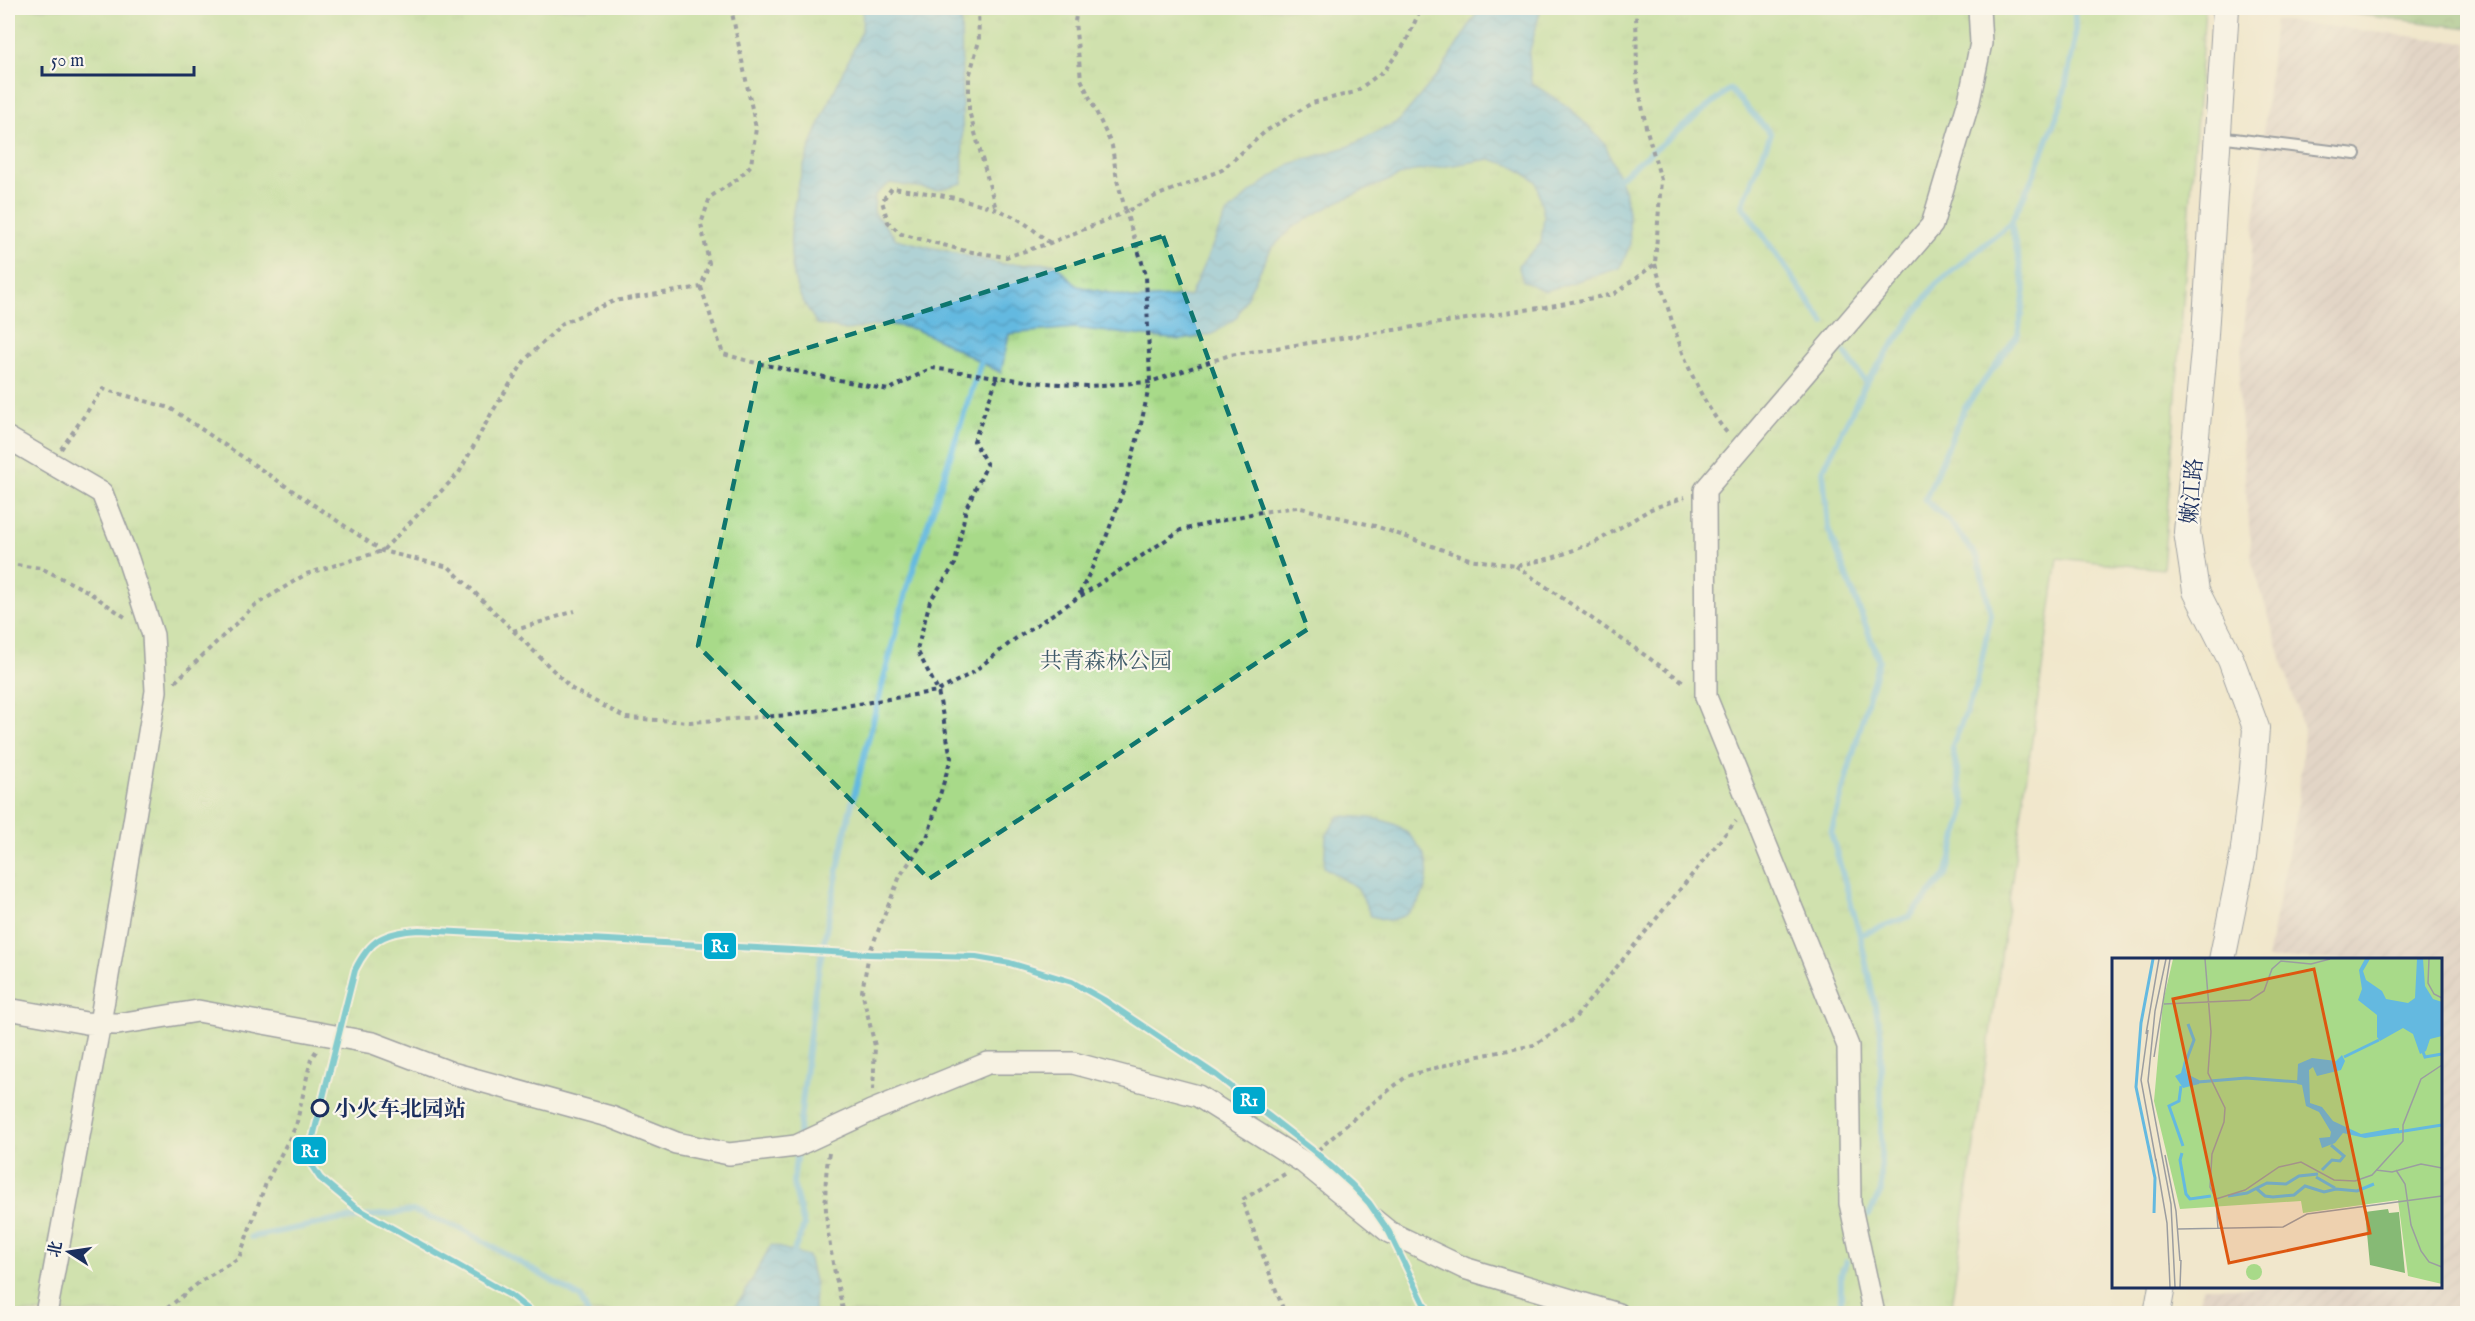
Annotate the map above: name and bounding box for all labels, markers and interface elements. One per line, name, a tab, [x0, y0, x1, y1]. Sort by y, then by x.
scale bar	[42, 39, 194, 77]
text: 50 m	[51, 50, 84, 73]
street label: 嫩江路	[2176, 457, 2210, 525]
park label: 共青森林公园	[1040, 648, 1172, 676]
line badge: R1	[703, 932, 737, 960]
text: R1	[711, 938, 729, 958]
inset map	[2112, 958, 2442, 1288]
line badge: R1	[1232, 1086, 1266, 1115]
text: R1	[1240, 1092, 1258, 1112]
place label: 小火车北园站	[334, 1096, 466, 1124]
marker: 小火车北园站	[311, 1099, 329, 1117]
line badge: R1	[292, 1136, 327, 1165]
text: R1	[301, 1143, 319, 1163]
north arrow	[39, 1222, 99, 1282]
text: 北	[45, 1239, 68, 1259]

